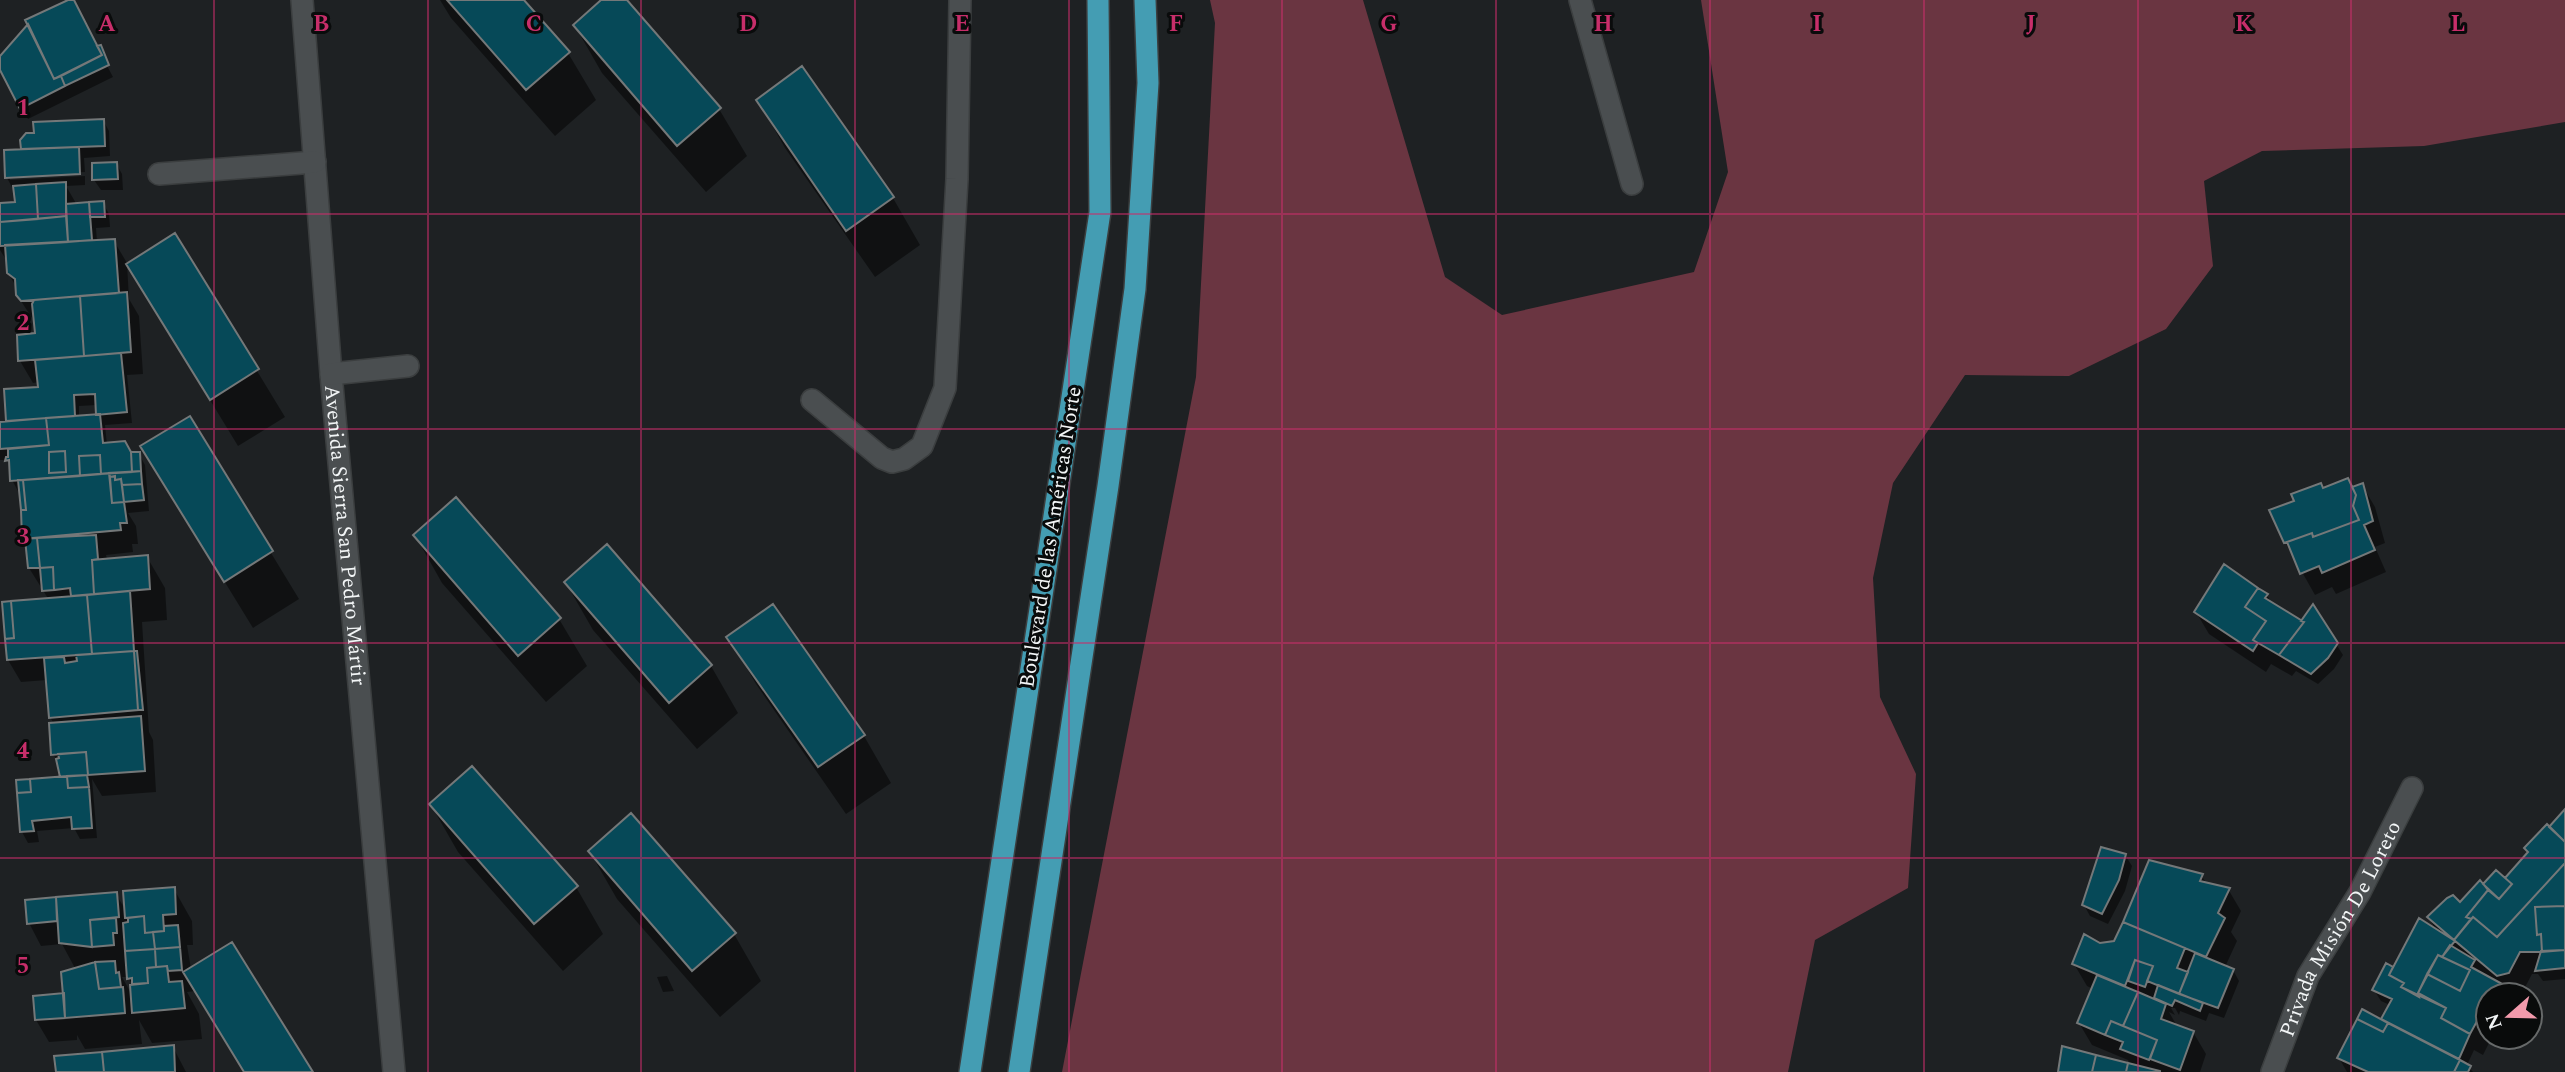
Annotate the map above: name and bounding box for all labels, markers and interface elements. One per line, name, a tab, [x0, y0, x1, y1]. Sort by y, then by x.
text: A	[98, 7, 116, 42]
text: B	[313, 7, 329, 42]
text: C	[526, 7, 542, 42]
text: D	[739, 7, 757, 42]
text: E	[954, 7, 970, 42]
text: F	[1169, 7, 1183, 42]
text: G	[1380, 7, 1398, 42]
text: H	[1593, 7, 1613, 42]
text: I	[1812, 7, 1822, 42]
text: J	[2026, 7, 2036, 42]
text: K	[2235, 7, 2253, 42]
text: L	[2451, 7, 2465, 42]
text: 1	[17, 91, 29, 126]
text: 2	[17, 306, 30, 341]
street label: Avenida Sierra San Pedro Mártir	[315, 384, 374, 687]
street label: Boulevard de las Américas Norte	[1011, 384, 1091, 690]
text: 3	[17, 520, 30, 555]
text: 4	[17, 734, 30, 769]
street label: Privada Misión De Loreto	[2272, 816, 2410, 1042]
text: 5	[17, 949, 29, 984]
north arrow	[2474, 981, 2544, 1051]
text: N	[2478, 1009, 2511, 1034]

